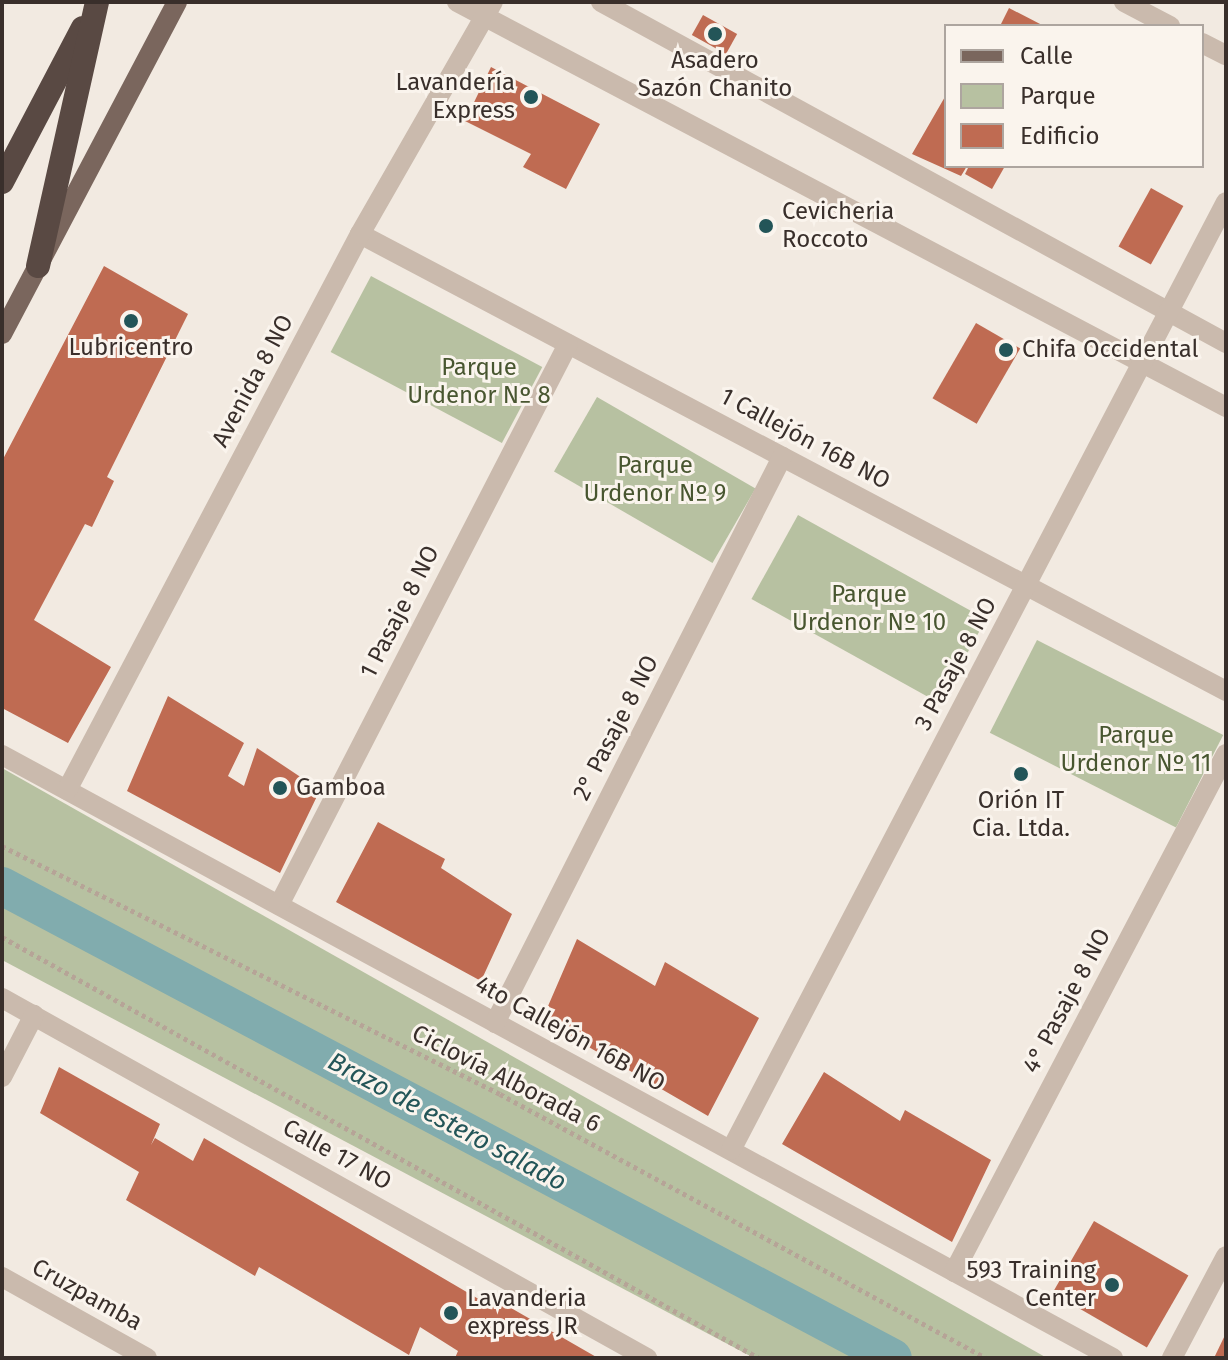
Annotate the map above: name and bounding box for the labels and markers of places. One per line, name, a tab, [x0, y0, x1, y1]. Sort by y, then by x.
marker: Asadero Sazón Chanito	[706, 25, 724, 43]
place label: Asadero Sazón Chanito	[638, 47, 792, 103]
place label: Lavandería Express	[396, 69, 515, 125]
marker: Lavandería Express	[522, 88, 540, 106]
place label: Cevicheria Roccoto	[782, 198, 894, 254]
marker: Cevicheria Roccoto	[757, 217, 775, 235]
marker: Lubricentro	[122, 312, 140, 330]
place label: Lubricentro	[68, 334, 194, 362]
place label: Chifa Occidental	[1022, 336, 1199, 364]
marker: Chifa Occidental	[997, 341, 1015, 359]
marker: Orión IT Cia. Ltda.	[1012, 765, 1030, 783]
place label: Gamboa	[296, 774, 386, 802]
marker: Gamboa	[271, 779, 289, 797]
place label: Orión IT Cia. Ltda.	[972, 787, 1070, 843]
place label: 593 Training Center	[967, 1257, 1096, 1313]
marker: 593 Training Center	[1103, 1276, 1121, 1294]
place label: Lavanderia express JR	[467, 1285, 586, 1341]
marker: Lavanderia express JR	[442, 1304, 460, 1322]

